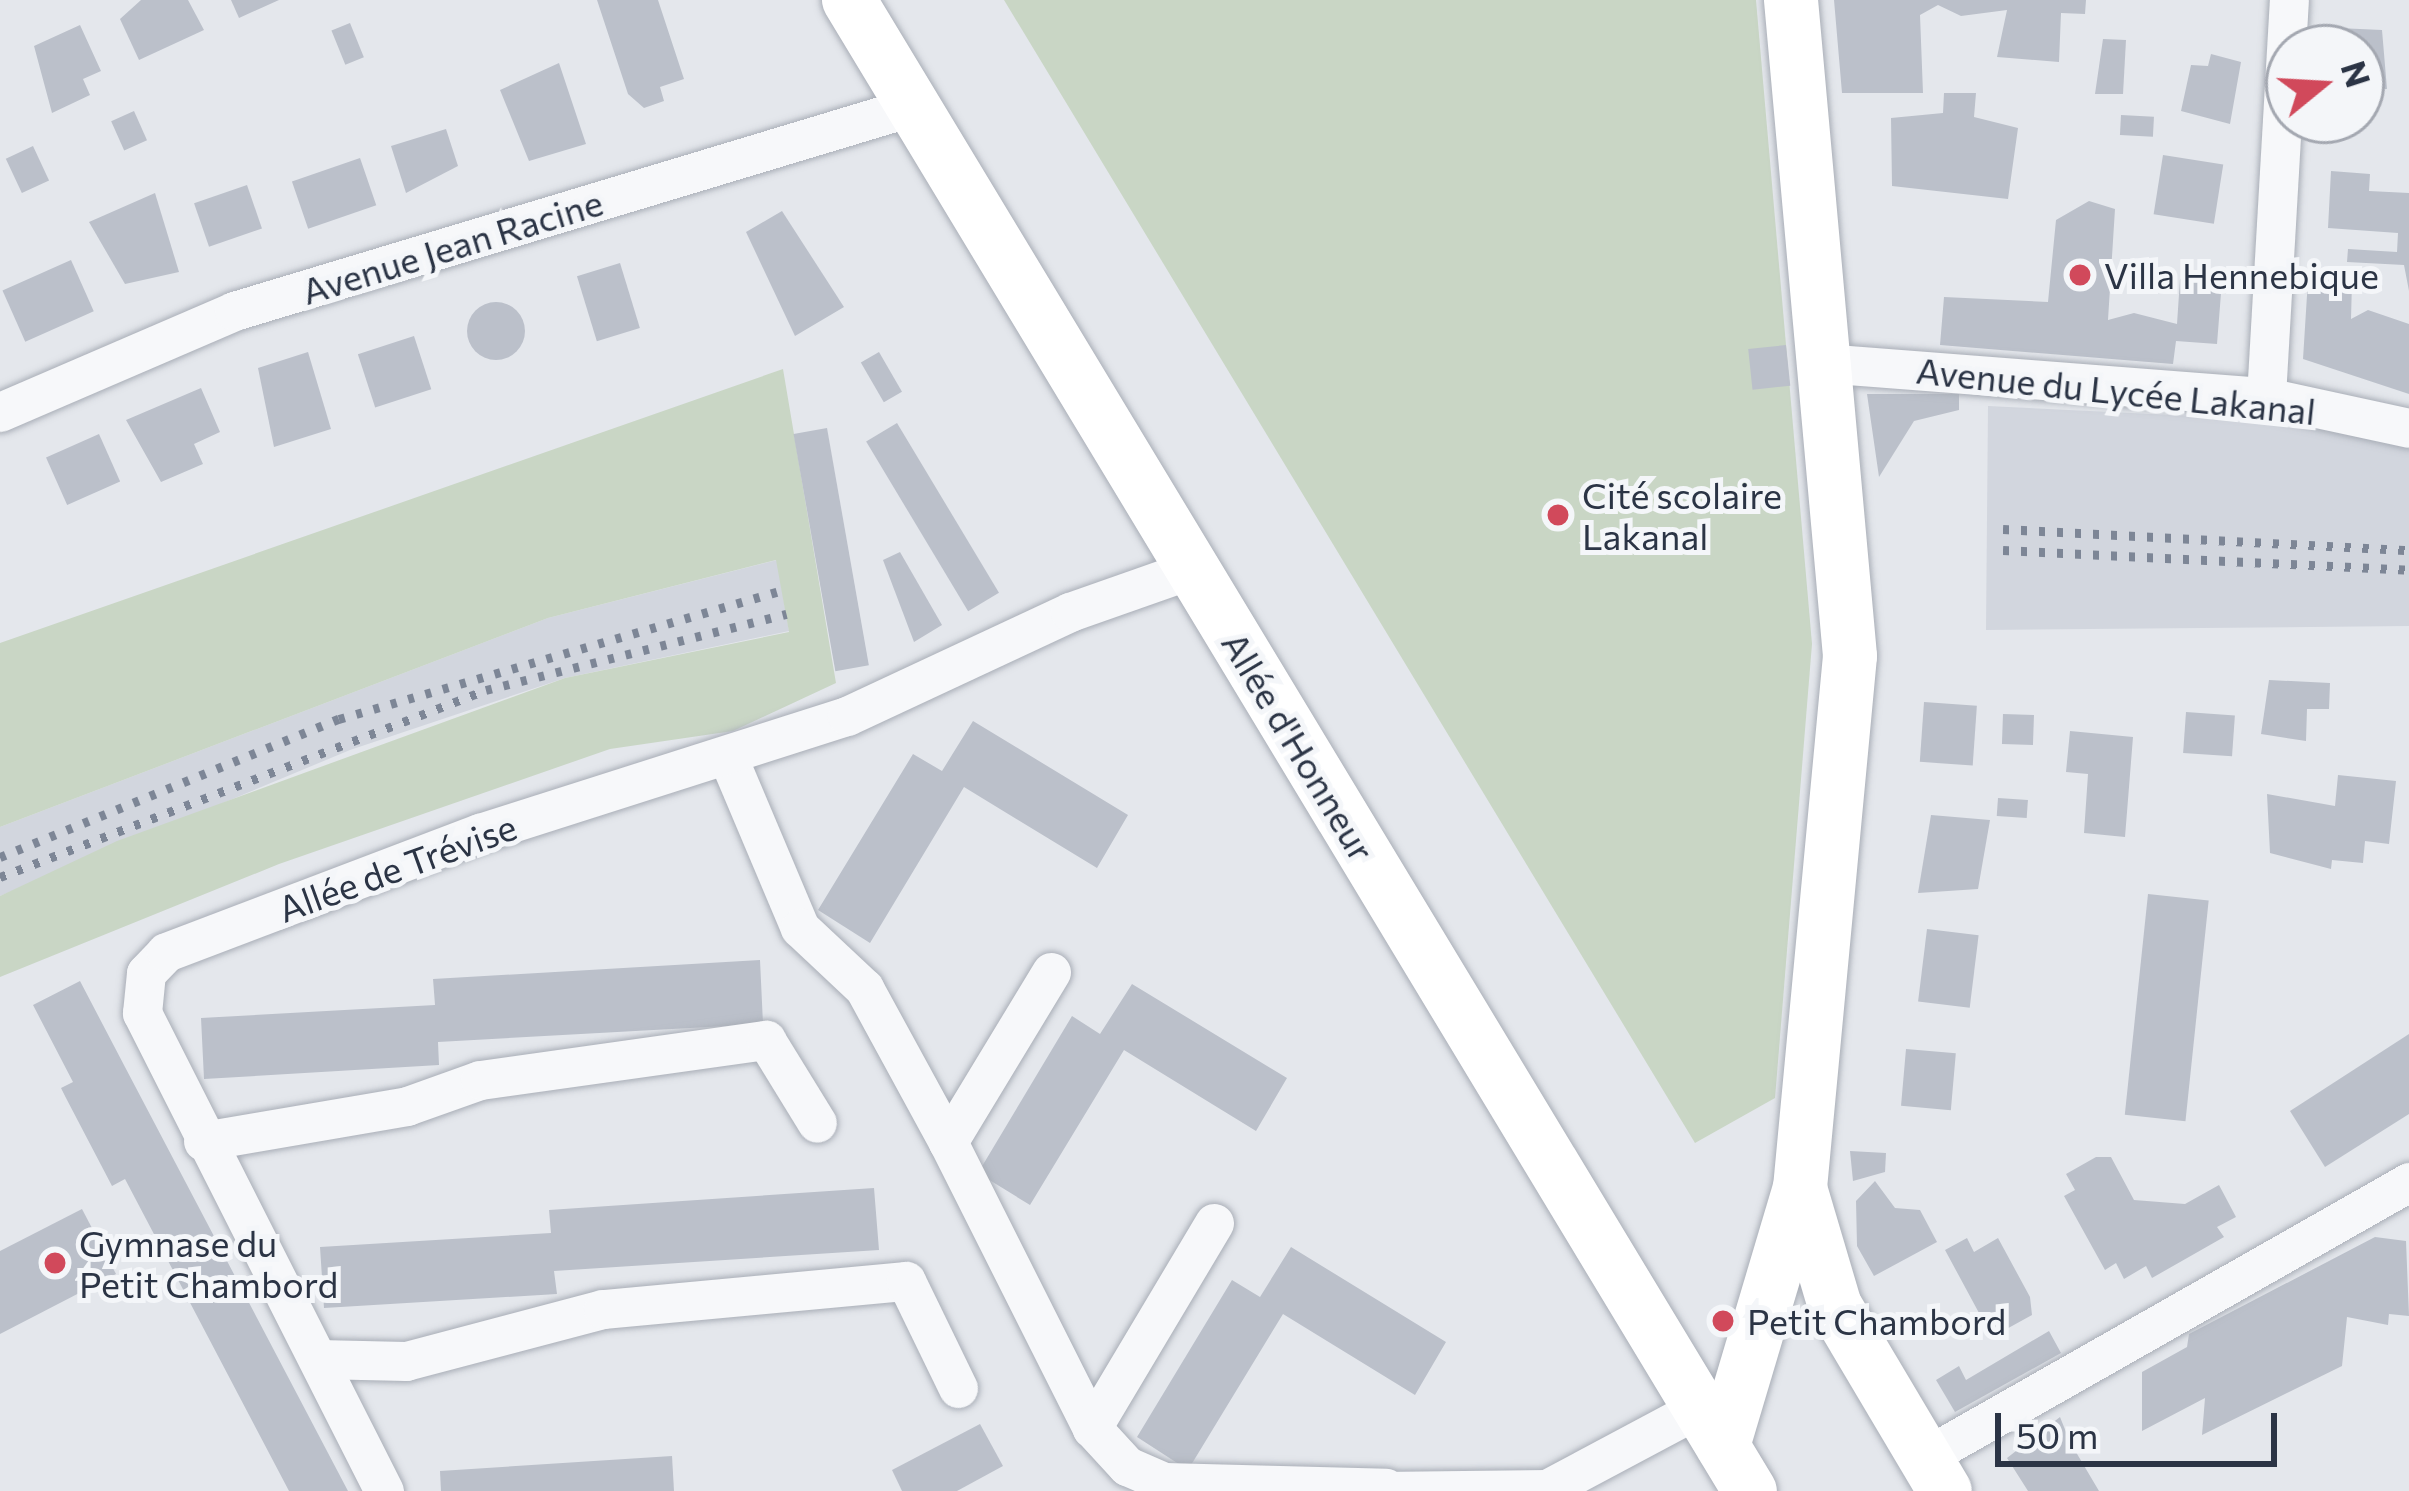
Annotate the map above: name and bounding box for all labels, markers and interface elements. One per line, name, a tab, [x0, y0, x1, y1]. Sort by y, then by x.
north arrow	[2265, 24, 2385, 144]
text: N	[2334, 56, 2380, 92]
street label: Avenue Jean Racine	[296, 180, 608, 312]
place label: Villa Hennebique	[2104, 253, 2379, 297]
marker: Villa Hennebique	[2067, 262, 2093, 288]
street label: Avenue du Lycée Lakanal	[1914, 348, 2318, 432]
place label: Cité scolaire Lakanal	[1582, 472, 1782, 557]
marker: Cité scolaire Lakanal	[1545, 502, 1571, 528]
street label: Allée d'Honneur	[1214, 624, 1384, 868]
street label: Allée de Trévise	[272, 804, 522, 930]
place label: Gymnase du Petit Chambord	[79, 1220, 338, 1305]
marker: Gymnase du Petit Chambord	[42, 1250, 68, 1276]
place label: Petit Chambord	[1747, 1299, 2006, 1343]
marker: Petit Chambord	[1710, 1308, 1736, 1334]
scale bar	[2001, 1389, 2283, 1463]
text: 50 m	[2016, 1412, 2098, 1456]

